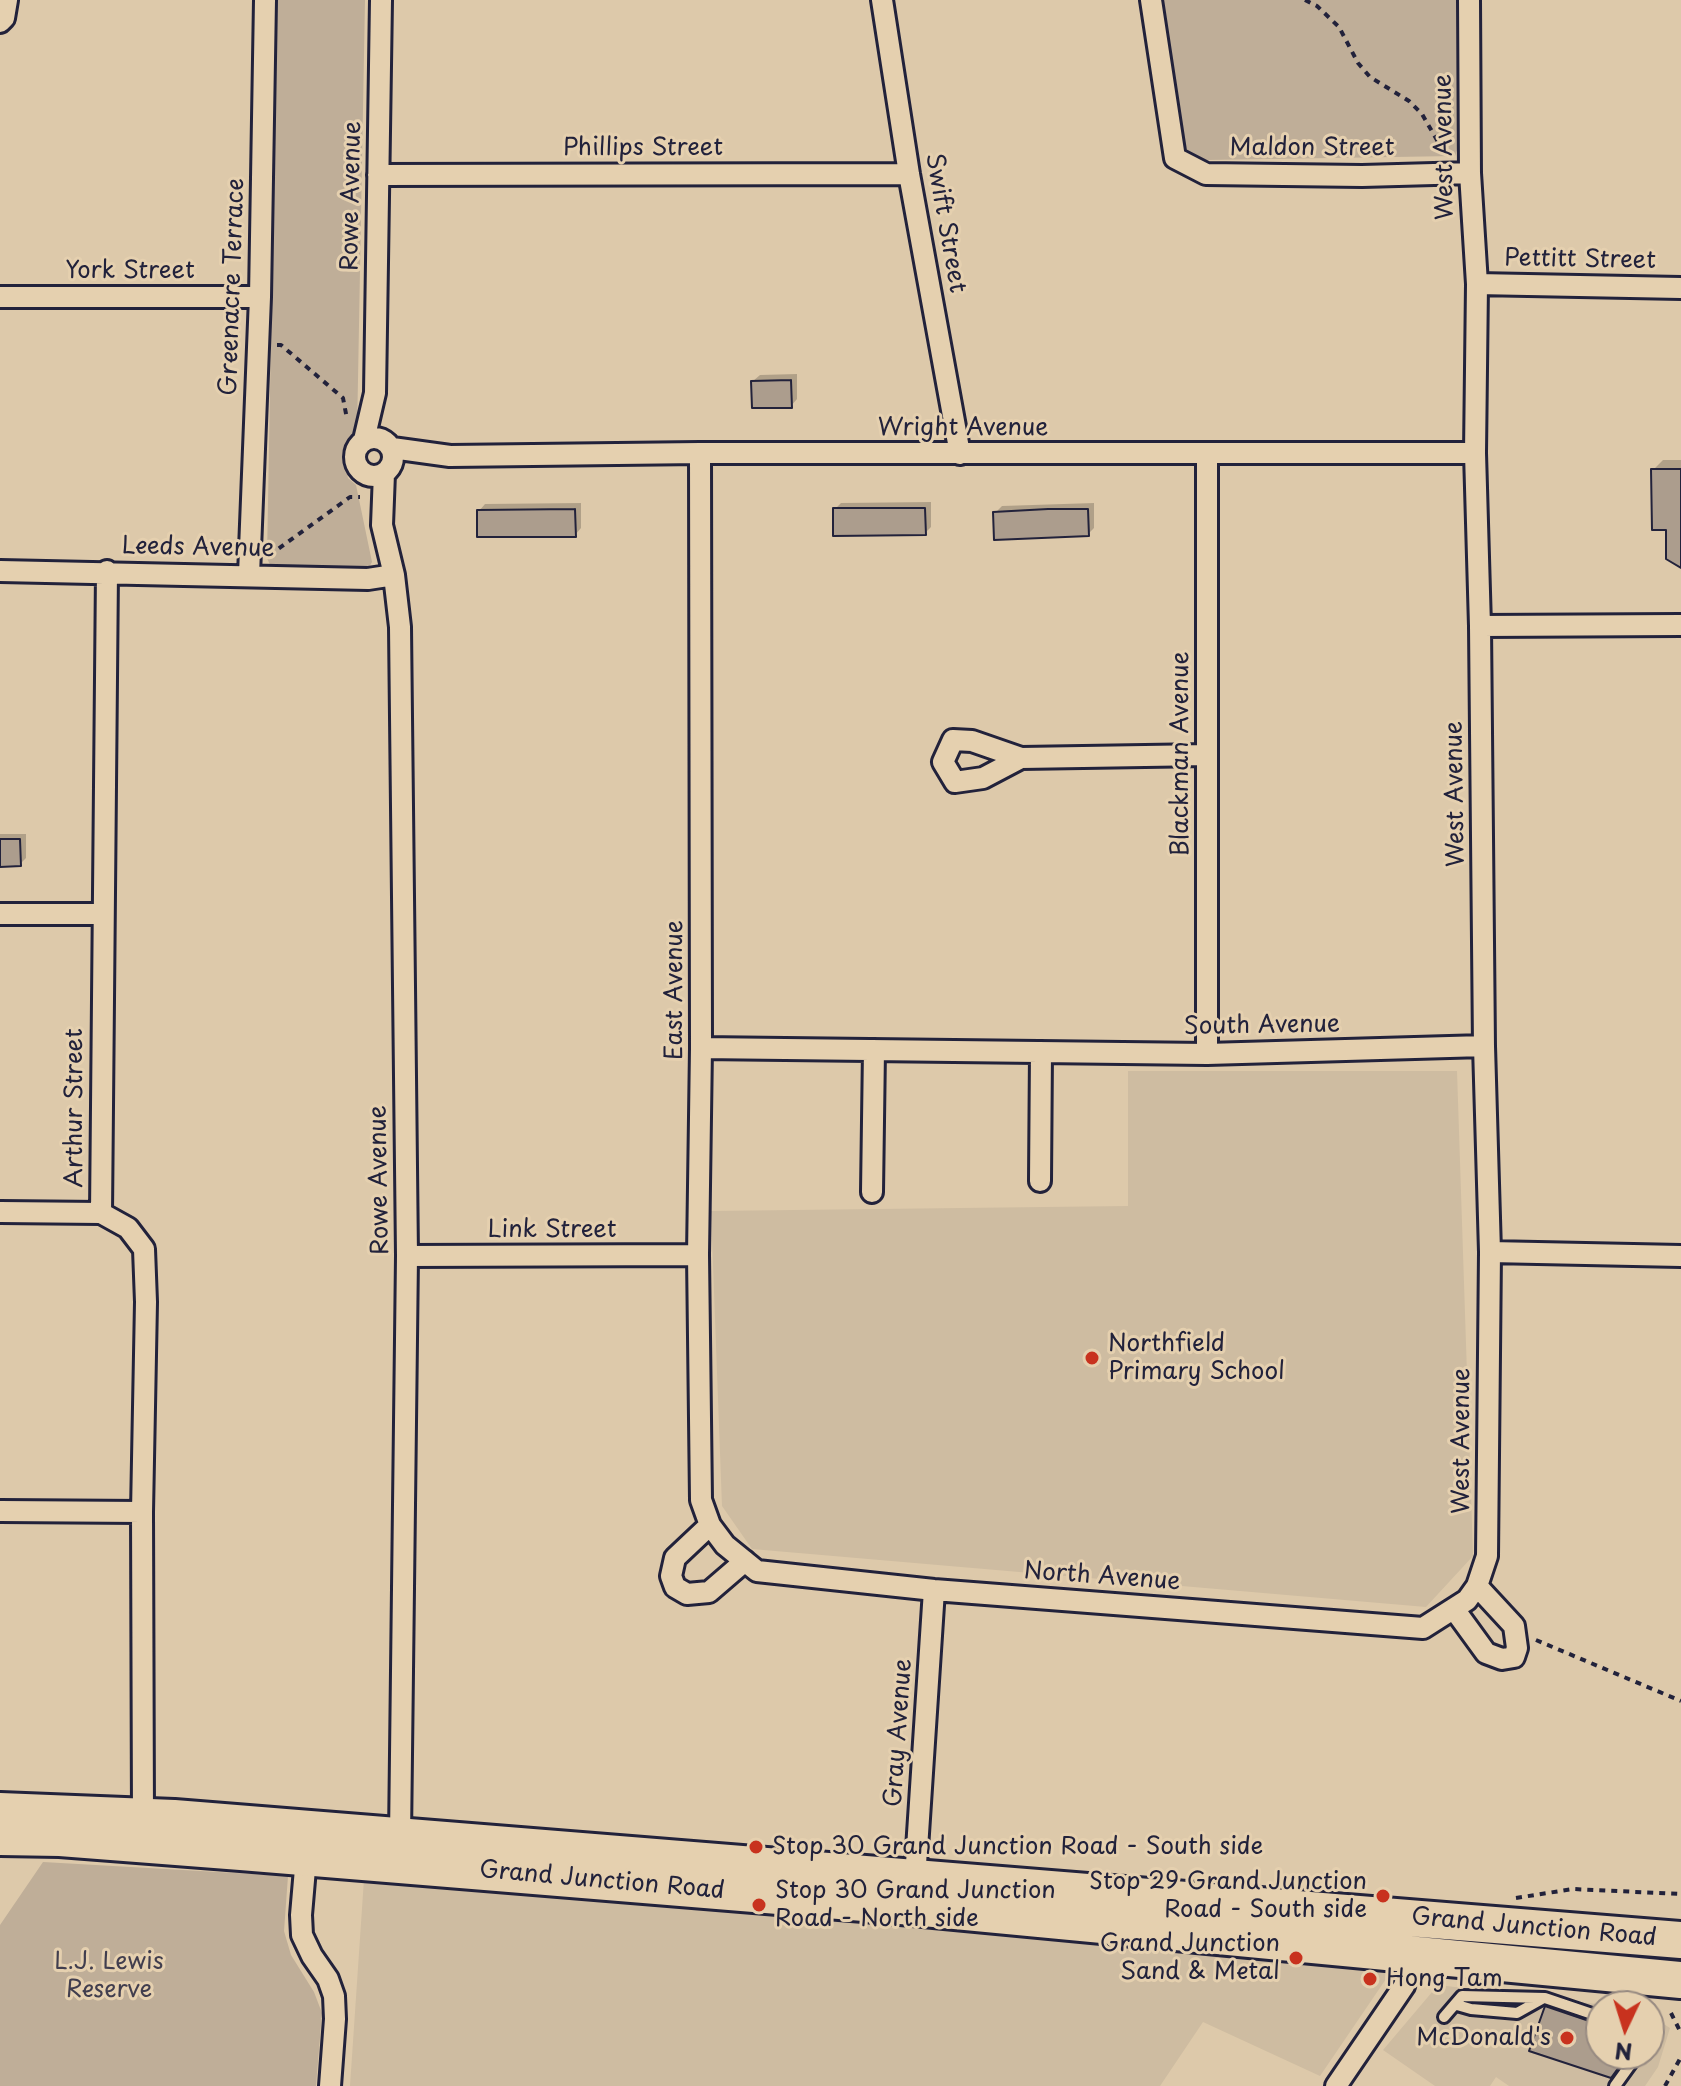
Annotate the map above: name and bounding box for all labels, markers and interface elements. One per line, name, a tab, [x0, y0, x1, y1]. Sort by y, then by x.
street label: West Avenue	[1429, 74, 1461, 220]
street label: Rowe Avenue	[336, 121, 368, 271]
street label: Phillips Street	[563, 134, 723, 162]
street label: Maldon Street	[1229, 134, 1395, 162]
street label: Swift Street	[919, 151, 971, 295]
street label: Greenacre Terrace	[215, 178, 251, 396]
street label: Pettitt Street	[1504, 244, 1656, 276]
street label: York Street	[65, 257, 195, 285]
street label: Wright Avenue	[878, 414, 1048, 442]
street label: Leeds Avenue	[121, 532, 275, 564]
street label: Blackman Avenue	[1167, 651, 1195, 857]
street label: West Avenue	[1440, 721, 1472, 867]
street label: East Avenue	[661, 920, 689, 1060]
street label: South Avenue	[1184, 1010, 1340, 1042]
street label: Arthur Street	[61, 1028, 89, 1188]
street label: Rowe Avenue	[364, 1105, 396, 1255]
street label: Link Street	[487, 1216, 617, 1244]
place label: Northfield Primary School	[1108, 1330, 1285, 1386]
marker: Northfield Primary School	[1083, 1349, 1101, 1367]
street label: West Avenue	[1448, 1368, 1476, 1514]
street label: North Avenue	[1023, 1557, 1181, 1597]
street label: Gray Avenue	[879, 1658, 919, 1808]
place label: Stop 30 Grand Junction Road - South side	[772, 1833, 1263, 1861]
marker: Stop 30 Grand Junction Road - South side	[747, 1838, 765, 1856]
street label: Grand Junction Road	[478, 1856, 726, 1906]
place label: Stop 29 Grand Junction Road - South side	[1089, 1868, 1367, 1924]
place label: Stop 30 Grand Junction Road - North side	[775, 1877, 1056, 1933]
marker: Stop 29 Grand Junction Road - South side	[1374, 1887, 1392, 1905]
marker: Stop 30 Grand Junction Road - North side	[750, 1896, 768, 1914]
street label: Grand Junction Road	[1410, 1903, 1658, 1953]
place label: Grand Junction Sand & Metal	[1100, 1930, 1280, 1986]
park label: L.J. Lewis Reserve	[54, 1948, 164, 2004]
marker: Grand Junction Sand & Metal	[1287, 1949, 1305, 1967]
place label: Hong Tam	[1386, 1965, 1503, 1993]
marker: Hong Tam	[1361, 1970, 1379, 1988]
north arrow	[1585, 1990, 1665, 2070]
place label: McDonald's	[1416, 2024, 1551, 2052]
marker: McDonald's	[1558, 2029, 1576, 2047]
text: N	[1614, 2035, 1633, 2070]

